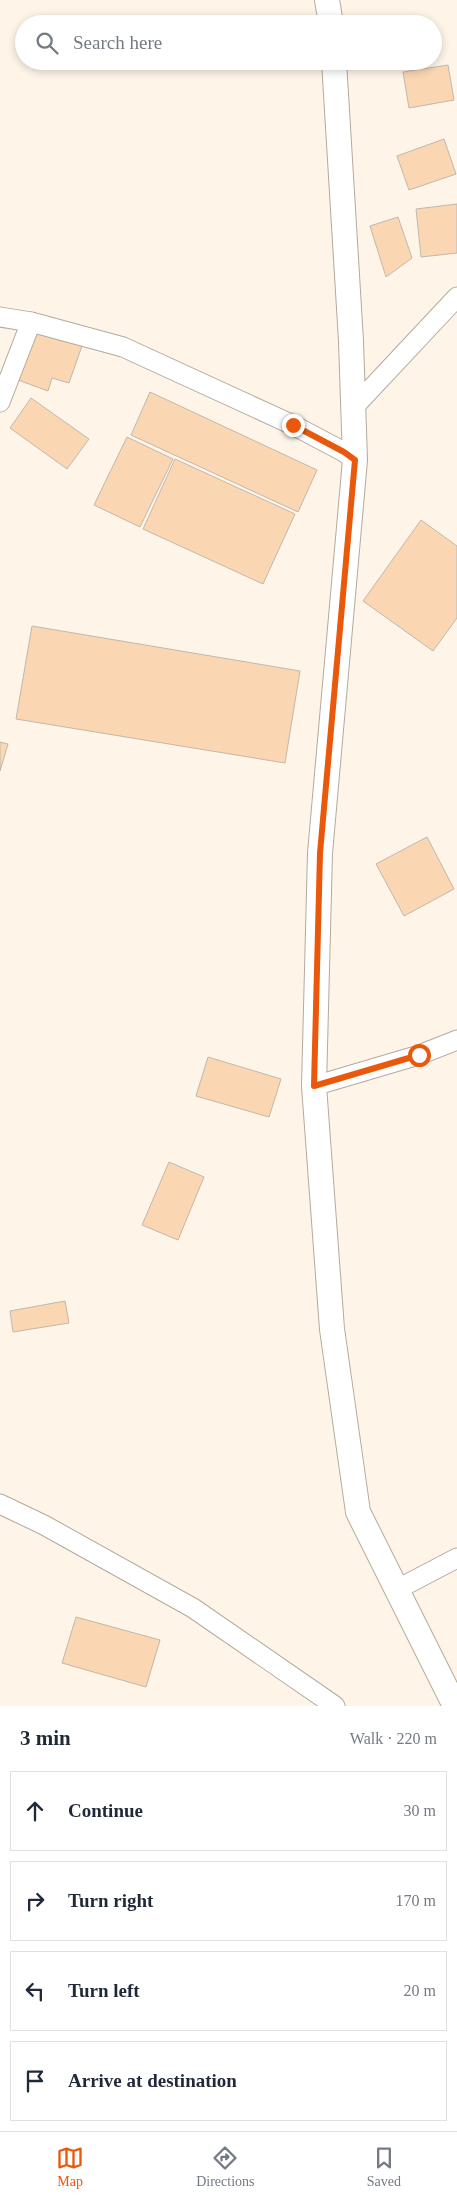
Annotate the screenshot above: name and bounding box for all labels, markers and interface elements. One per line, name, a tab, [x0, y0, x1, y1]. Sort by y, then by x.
search box	[15, 15, 442, 70]
icon: search	[33, 29, 61, 57]
text: Search here	[73, 32, 162, 53]
route end	[282, 414, 305, 437]
route start	[408, 1044, 431, 1067]
text: 3 min	[20, 1726, 71, 1750]
text: Walk · 220 m	[350, 1730, 437, 1747]
icon: ahead	[21, 1797, 49, 1825]
text: Continue	[68, 1800, 143, 1821]
text: 30 m	[404, 1802, 436, 1819]
icon: right	[21, 1887, 49, 1915]
text: Turn right	[68, 1890, 153, 1911]
text: 170 m	[396, 1892, 436, 1909]
icon: left	[21, 1977, 49, 2005]
text: Turn left	[68, 1980, 140, 2001]
text: 20 m	[404, 1982, 436, 1999]
icon: arrive	[21, 2067, 49, 2095]
text: Arrive at destination	[68, 2070, 237, 2091]
tab: Map	[56, 2144, 84, 2190]
tab: Directions	[196, 2144, 255, 2190]
tab: Saved	[367, 2144, 401, 2190]

